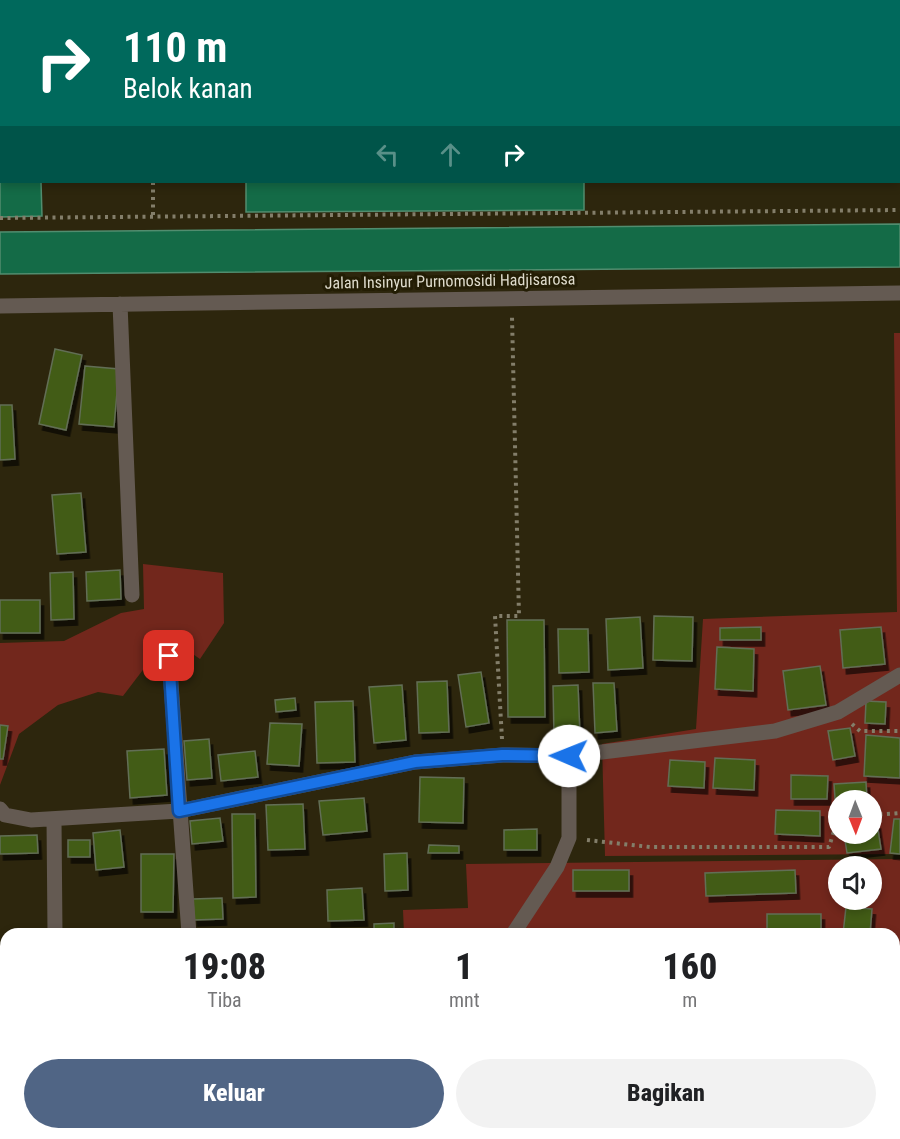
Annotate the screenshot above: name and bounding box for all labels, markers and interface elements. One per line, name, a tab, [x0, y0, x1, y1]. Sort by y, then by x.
text: 110 m	[123, 23, 228, 72]
icon: right	[24, 24, 102, 102]
text: Belok kanan	[123, 73, 253, 105]
icon: left	[371, 138, 404, 171]
icon: ahead	[434, 138, 467, 171]
icon: right	[497, 138, 530, 171]
street label: Jalan Insinyur Purnomosidi Hadjisarosa	[325, 269, 575, 293]
pin	[143, 630, 194, 681]
icon: arrive	[152, 639, 185, 672]
position arrow	[537, 724, 601, 788]
north arrow	[828, 790, 882, 844]
map controls	[828, 790, 882, 910]
button: sound	[828, 856, 882, 910]
text: 19:08	[183, 946, 266, 988]
text: 1	[455, 946, 473, 988]
text: 160	[662, 946, 717, 988]
text: Tiba	[207, 988, 242, 1012]
text: mnt	[449, 988, 480, 1012]
text: m	[682, 988, 697, 1012]
button: Keluar	[24, 1059, 444, 1128]
button: Bagikan	[456, 1059, 876, 1128]

